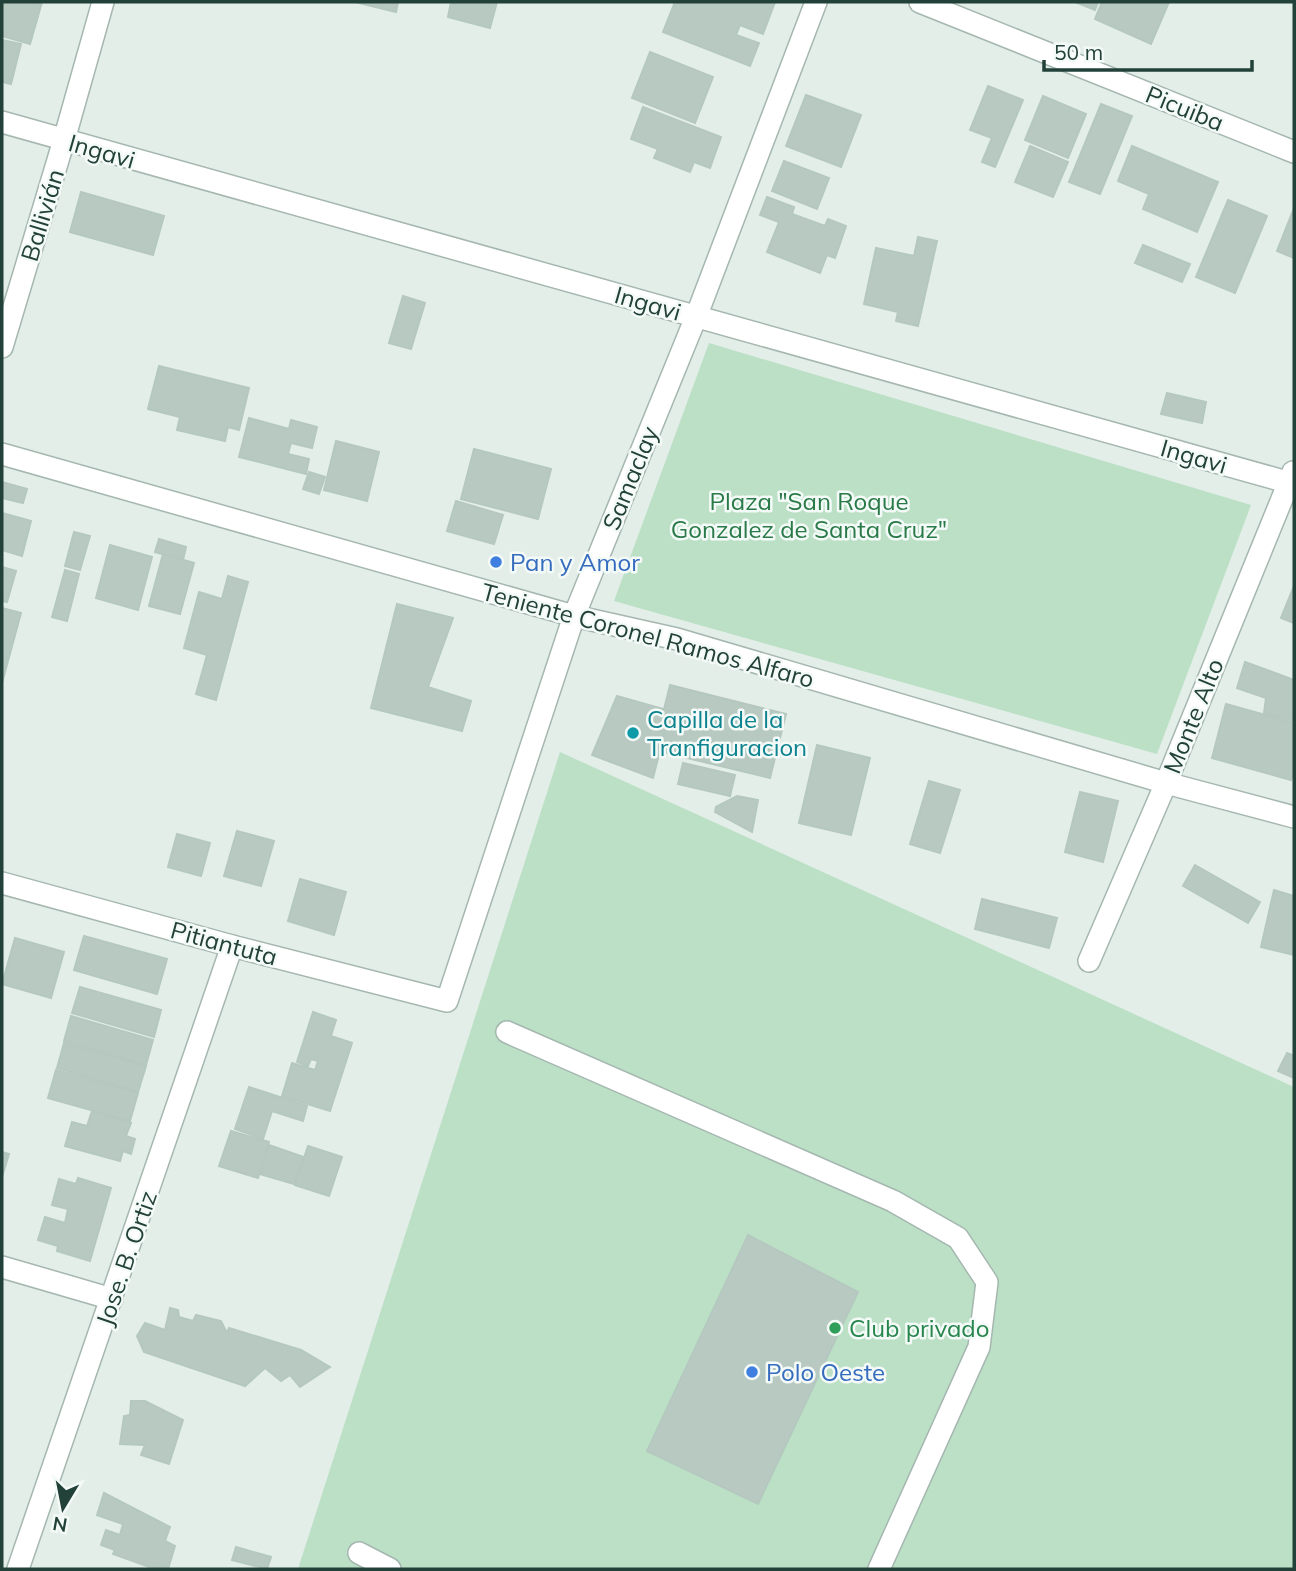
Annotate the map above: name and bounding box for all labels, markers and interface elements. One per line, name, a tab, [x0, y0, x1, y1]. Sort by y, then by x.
scale bar	[1044, 28, 1252, 72]
text: 50 m	[1054, 39, 1103, 65]
street label: Picuiba	[1142, 79, 1228, 137]
street label: Ingavi	[65, 127, 139, 175]
street label: Ballivián	[14, 165, 70, 265]
street label: Ingavi	[611, 279, 685, 327]
street label: Samaclay	[596, 421, 664, 534]
street label: Ingavi	[1157, 432, 1231, 480]
park label: Plaza "San Roque Gonzalez de Santa Cruz"	[671, 486, 947, 544]
place label: Pan y Amor	[510, 547, 640, 577]
marker: Pan y Amor	[488, 554, 504, 570]
street label: Teniente Coronel Ramos Alfaro	[479, 576, 817, 694]
street label: Monte Alto	[1156, 654, 1230, 778]
place label: Capilla de la Tranfiguracion	[647, 704, 807, 762]
marker: Capilla de la Tranfiguracion	[625, 725, 641, 741]
street label: Pitiantuta	[167, 914, 281, 972]
street label: Jose. B. Ortiz	[89, 1187, 163, 1329]
place label: Club privado	[849, 1313, 989, 1343]
marker: Club privado	[827, 1320, 843, 1336]
place label: Polo Oeste	[766, 1357, 885, 1387]
marker: Polo Oeste	[744, 1364, 760, 1380]
north arrow	[28, 1473, 98, 1543]
text: N	[51, 1512, 69, 1538]

